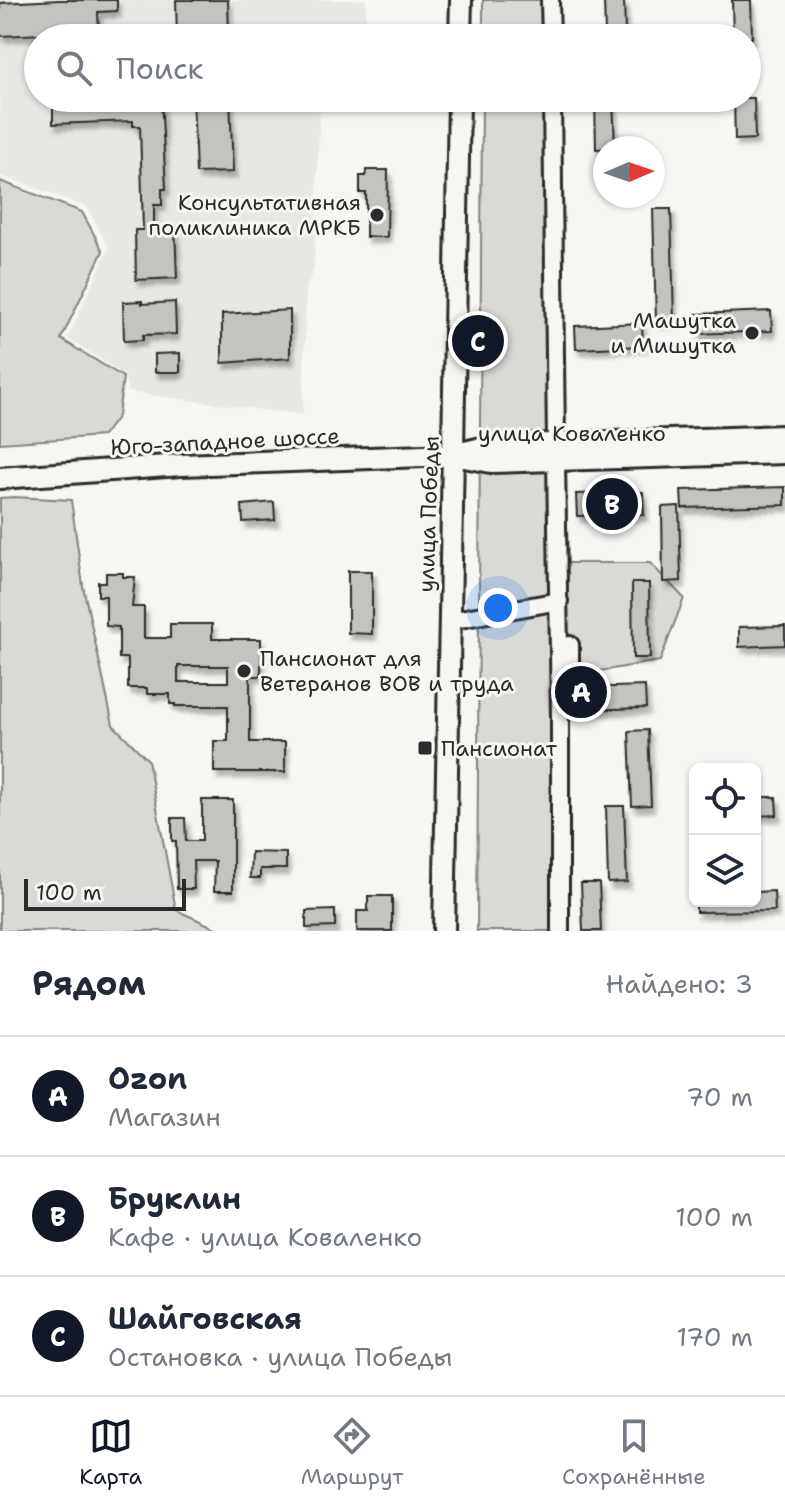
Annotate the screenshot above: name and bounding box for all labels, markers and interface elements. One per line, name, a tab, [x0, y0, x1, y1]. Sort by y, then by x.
search box	[24, 24, 761, 112]
icon: search	[52, 46, 96, 90]
text: Поиск	[116, 48, 204, 89]
north arrow	[593, 136, 665, 208]
place label: Консультативная поликлиника МРКБ	[148, 188, 361, 242]
marker: Консультативная поликлиника МРКБ	[368, 206, 386, 224]
place label: Машутка и Мишутка	[611, 306, 736, 360]
pin: C	[452, 311, 504, 371]
marker: Машутка и Мишутка	[743, 324, 761, 342]
street label: улица Коваленко	[478, 419, 666, 448]
street label: Юго-западное шоссе	[110, 421, 340, 462]
street label: улица Победы	[411, 435, 446, 593]
pin: B	[586, 474, 638, 534]
your location	[478, 588, 518, 628]
place label: Пансионат для Ветеранов ВОВ и труда	[260, 644, 514, 698]
marker: Пансионат для Ветеранов ВОВ и труда	[235, 662, 253, 680]
pin: A	[555, 662, 607, 722]
place label: Пансионат	[441, 734, 558, 763]
marker: Пансионат	[416, 739, 434, 757]
map controls	[689, 763, 761, 907]
button: locate	[689, 763, 761, 835]
button: layers	[689, 835, 761, 907]
scale bar	[24, 875, 186, 911]
text: 100 m	[36, 878, 102, 907]
text: Рядом	[32, 960, 146, 1006]
text: Найдено: 3	[606, 966, 753, 1001]
text: Ozon	[108, 1058, 187, 1099]
text: A	[48, 1079, 68, 1114]
text: 70 m	[686, 1079, 753, 1114]
text: Магазин	[108, 1099, 221, 1134]
text: Бруклин	[108, 1178, 241, 1219]
text: B	[50, 1199, 66, 1234]
text: 100 m	[675, 1199, 753, 1234]
text: Кафе · улица Коваленко	[108, 1219, 422, 1254]
text: Шайговская	[108, 1298, 302, 1339]
text: C	[50, 1319, 66, 1354]
text: 170 m	[676, 1319, 753, 1354]
text: Остановка · улица Победы	[108, 1339, 452, 1374]
tab: Карта	[79, 1414, 142, 1491]
tab: Маршрут	[301, 1414, 403, 1491]
tab: Сохранённые	[562, 1414, 706, 1491]

